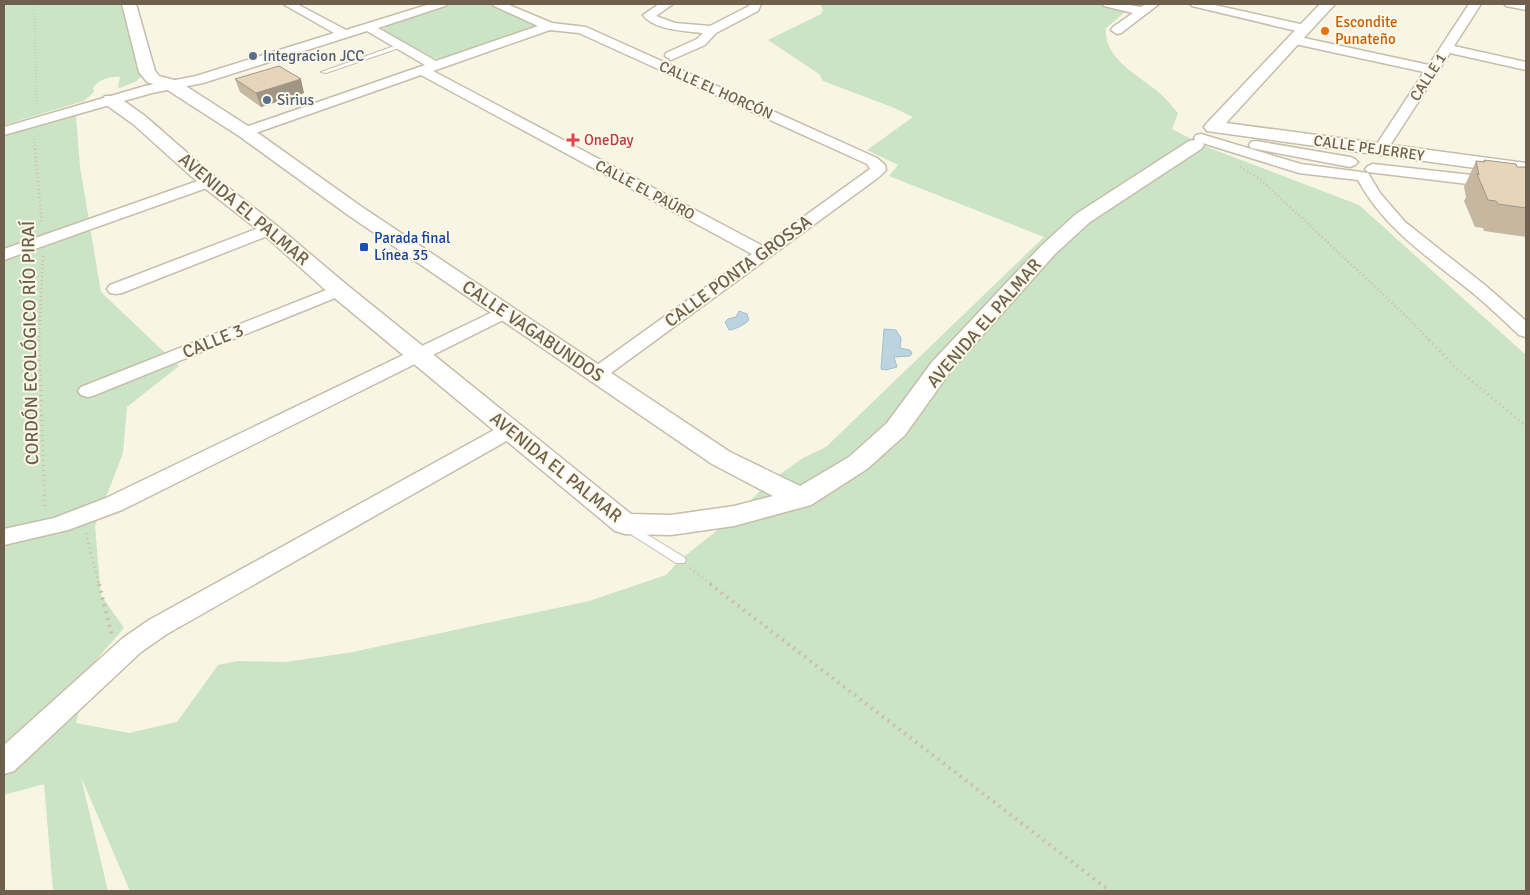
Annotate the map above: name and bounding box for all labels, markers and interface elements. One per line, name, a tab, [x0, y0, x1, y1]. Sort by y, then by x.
place label: Escondite Punateño	[1335, 13, 1398, 48]
marker: Escondite Punateño	[1319, 25, 1331, 37]
place label: Integracion JCC	[263, 47, 364, 65]
marker: Integracion JCC	[247, 50, 259, 62]
street label: CALLE 1	[1406, 50, 1450, 104]
street label: CALLE EL HORCÓN	[656, 56, 776, 123]
place label: Sirius	[277, 91, 314, 109]
marker: Sirius	[261, 94, 273, 106]
place label: OneDay	[584, 131, 634, 149]
street label: CALLE PEJERREY	[1312, 131, 1426, 165]
marker: OneDay	[566, 133, 580, 147]
street label: AVENIDA EL PALMAR	[174, 148, 314, 270]
street label: CALLE EL PAÚRO	[592, 155, 698, 224]
street label: CALLE PONTA GROSSA	[660, 210, 816, 332]
street label: CORDÓN ECOLÓGICO RÍO PIRAÍ	[17, 220, 43, 465]
place label: Parada final Línea 35	[374, 229, 451, 264]
marker: Parada final Línea 35	[358, 241, 370, 253]
street label: AVENIDA EL PALMAR	[922, 254, 1046, 392]
street label: CALLE VAGABUNDOS	[458, 275, 608, 387]
street label: CALLE 3	[179, 319, 247, 363]
street label: AVENIDA EL PALMAR	[486, 407, 627, 527]

